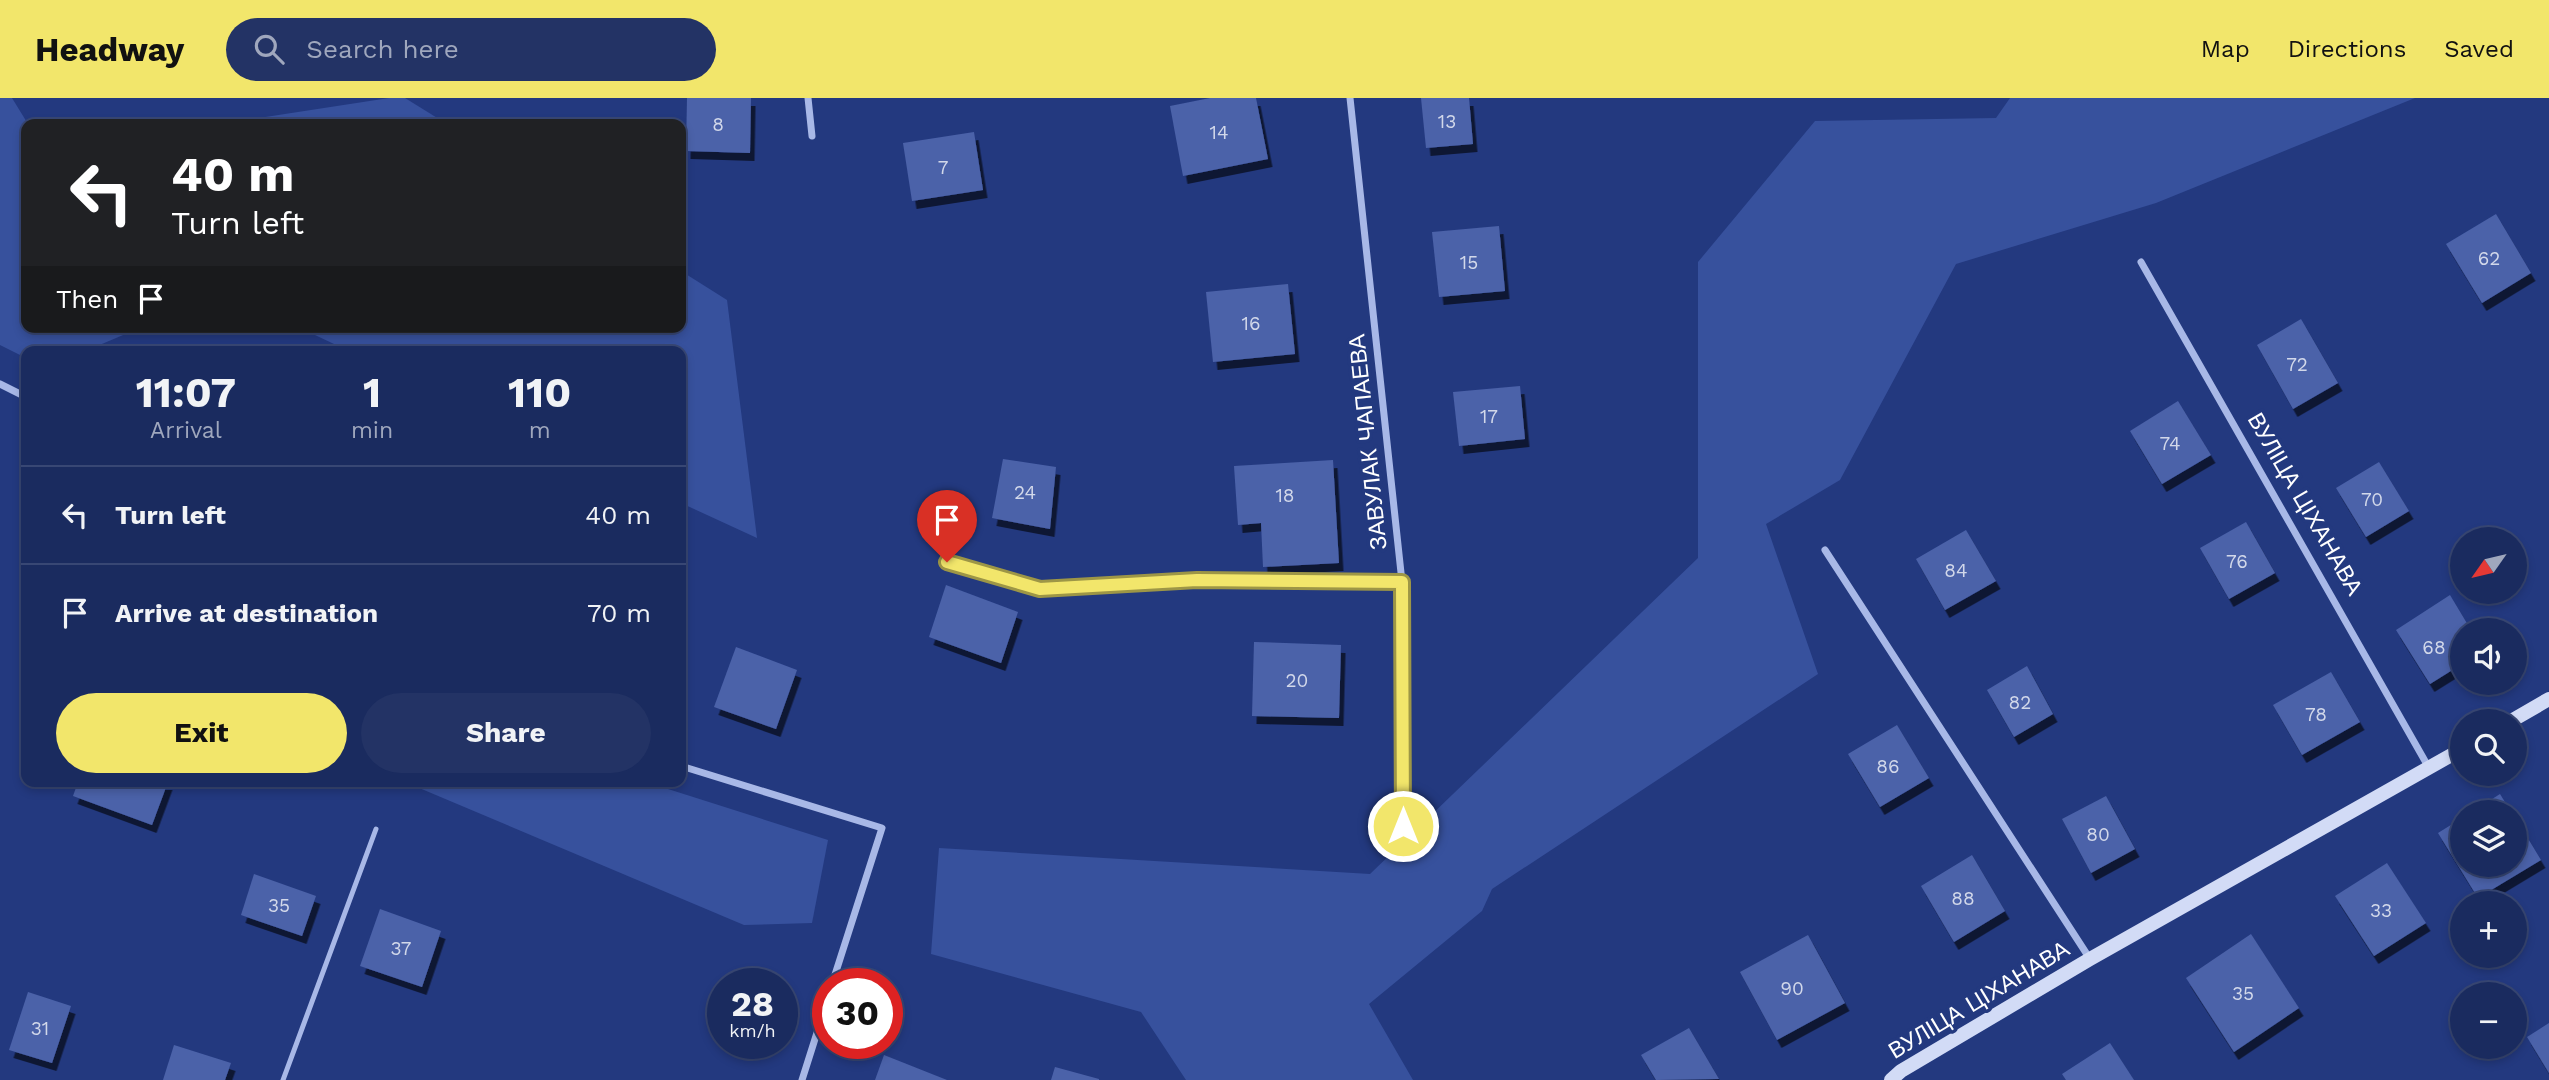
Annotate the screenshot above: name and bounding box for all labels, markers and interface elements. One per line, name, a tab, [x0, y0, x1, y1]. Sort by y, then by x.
search box	[226, 18, 716, 81]
text: Headway	[35, 30, 184, 69]
icon: search	[250, 30, 288, 68]
text: Search here	[306, 34, 459, 64]
text: Map	[2201, 35, 2250, 63]
text: Directions	[2288, 35, 2406, 63]
text: Saved	[2444, 35, 2514, 63]
house number: 13	[1438, 110, 1456, 133]
house number: 8	[712, 113, 724, 136]
house number: 14	[1209, 121, 1229, 144]
text: 40 m	[171, 145, 294, 203]
icon: left	[56, 147, 147, 238]
house number: 7	[938, 156, 948, 179]
text: Turn left	[171, 204, 304, 242]
house number: 62	[2478, 247, 2500, 270]
house number: 15	[1460, 251, 1478, 274]
icon: arrive	[132, 280, 170, 318]
text: Then	[56, 284, 118, 314]
house number: 16	[1242, 312, 1260, 335]
street label: ЗАВУЛАК ЧАПАЕВА	[1343, 332, 1393, 551]
house number: 72	[2286, 353, 2308, 376]
text: 11:07	[136, 368, 236, 417]
text: 1	[363, 368, 381, 417]
text: 110	[508, 368, 571, 417]
house number: 17	[1480, 405, 1498, 428]
street label: ВУЛІЦА ЦІХАНАВА	[2242, 408, 2369, 601]
text: Arrival	[150, 417, 222, 444]
text: min	[351, 417, 393, 444]
text: m	[529, 417, 551, 444]
house number: 74	[2160, 432, 2181, 455]
house number: 24	[1014, 481, 1036, 504]
house number: 18	[1275, 484, 1295, 507]
house number: 70	[2361, 488, 2383, 511]
pin	[917, 490, 977, 562]
icon: left	[56, 496, 94, 534]
text: Turn left	[115, 500, 226, 530]
text: 40 m	[585, 500, 651, 530]
icon: arrive	[928, 501, 966, 539]
north arrow	[2450, 527, 2527, 604]
map controls	[2450, 527, 2527, 1059]
house number: 76	[2226, 550, 2248, 573]
house number: 84	[1944, 559, 1968, 582]
icon: arrive	[56, 594, 94, 632]
text: Arrive at destination	[115, 598, 378, 628]
text: 70 m	[587, 598, 651, 628]
button: sound	[2450, 618, 2527, 695]
house number: 68	[2422, 636, 2446, 659]
house number: 20	[1286, 669, 1308, 692]
house number: 82	[2009, 691, 2031, 714]
button: Exit	[56, 693, 347, 773]
button: Share	[361, 693, 651, 773]
house number: 78	[2305, 703, 2327, 726]
button: search	[2450, 709, 2527, 786]
house number: 86	[1876, 755, 1900, 778]
position arrow	[1366, 789, 1440, 863]
button: layers	[2450, 800, 2527, 877]
house number: 80	[2086, 823, 2110, 846]
house number: 88	[1951, 887, 1975, 910]
button: +	[2450, 891, 2527, 968]
house number: 35	[268, 894, 290, 917]
house number: 33	[2370, 899, 2392, 922]
street label: ВУЛІЦА ЦІХАНАВА	[1884, 935, 2075, 1065]
house number: 37	[391, 937, 411, 960]
speed limit sign: 30	[812, 968, 903, 1059]
house number: 90	[1780, 977, 1804, 1000]
house number: 35	[2232, 982, 2254, 1005]
button: −	[2450, 982, 2527, 1059]
text: 28	[731, 983, 774, 1025]
house number: 31	[31, 1017, 49, 1040]
text: km/h	[729, 1020, 776, 1041]

